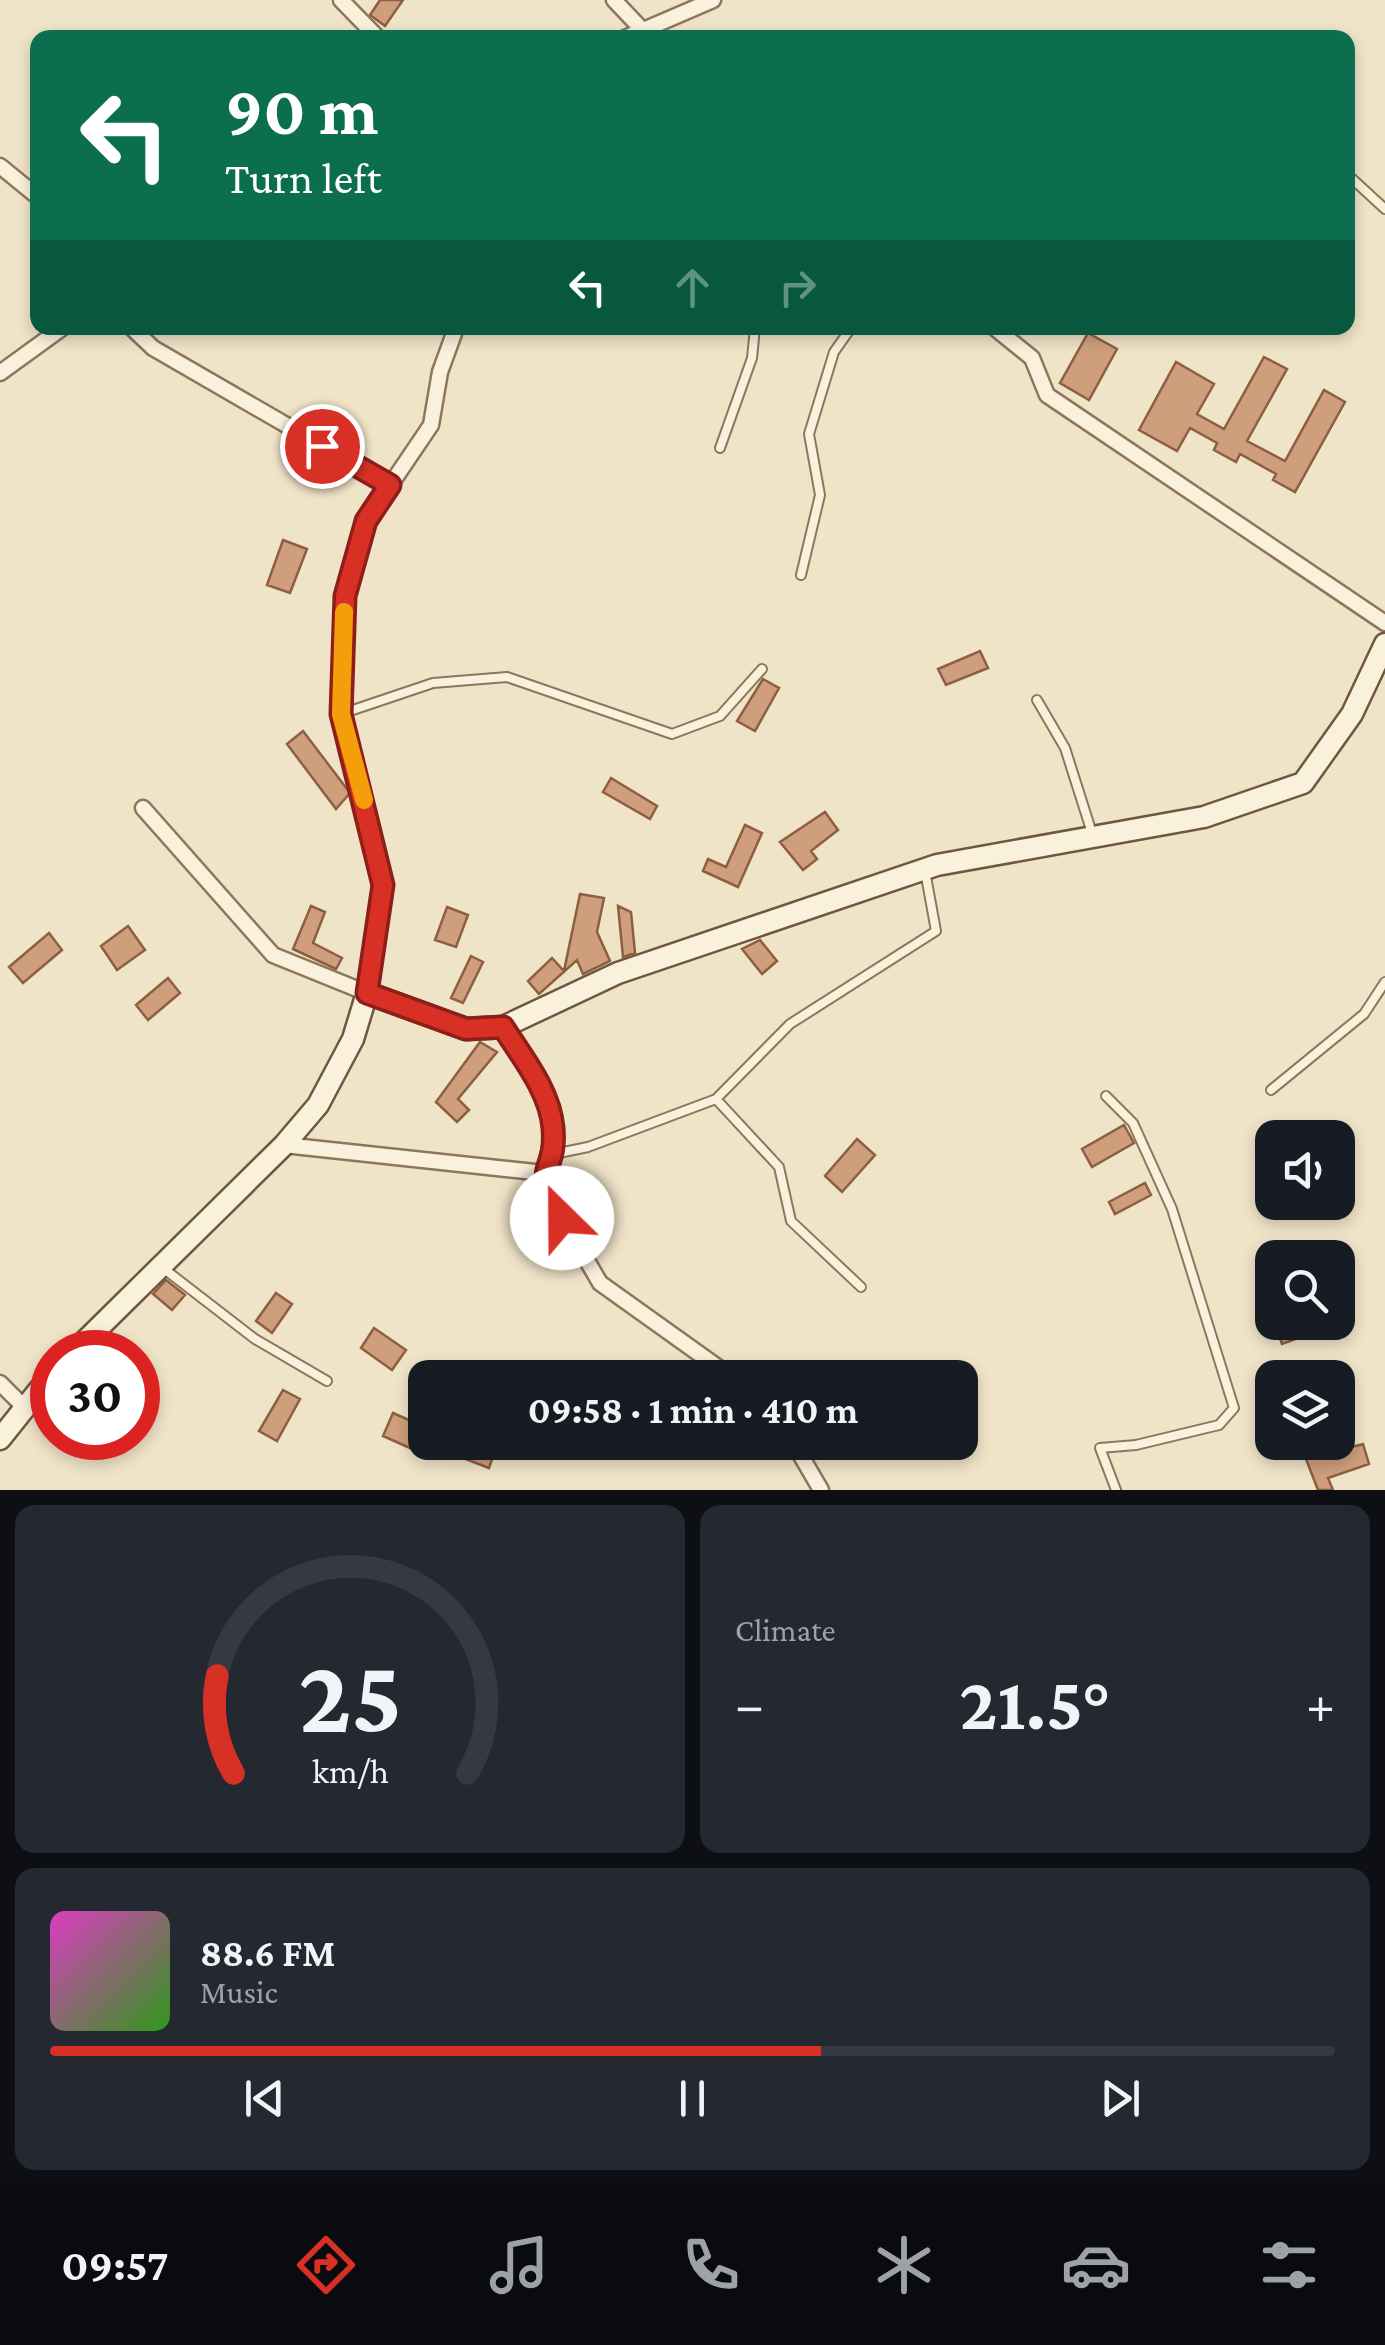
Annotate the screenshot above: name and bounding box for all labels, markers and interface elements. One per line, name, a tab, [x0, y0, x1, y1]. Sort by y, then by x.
icon: left	[60, 70, 190, 200]
text: 90 m	[225, 71, 378, 149]
text: Turn left	[225, 153, 382, 203]
icon: left	[560, 260, 615, 315]
icon: ahead	[665, 260, 720, 315]
icon: right	[770, 260, 825, 315]
pin	[280, 404, 365, 489]
icon: arrive	[295, 419, 350, 474]
map controls	[1255, 1120, 1355, 1460]
button: sound	[1255, 1120, 1355, 1220]
position arrow	[510, 1166, 614, 1270]
button: search	[1255, 1240, 1355, 1340]
speed limit sign: 30	[30, 1330, 160, 1460]
button: layers	[1255, 1360, 1355, 1460]
text: 09:58 · 1 min · 410 m	[528, 1389, 858, 1431]
text: Climate	[735, 1612, 836, 1648]
text: 25	[298, 1638, 402, 1753]
text: 21.5°	[959, 1662, 1111, 1745]
text: −	[735, 1674, 764, 1735]
text: +	[1306, 1674, 1335, 1735]
text: km/h	[311, 1751, 389, 1791]
text: 88.6 FM	[200, 1932, 335, 1974]
text: Music	[200, 1974, 278, 2010]
icon: previous	[237, 2071, 292, 2126]
icon: pause	[665, 2071, 720, 2126]
icon: next	[1093, 2071, 1148, 2126]
icon: directions	[291, 2230, 361, 2300]
icon: music	[484, 2230, 554, 2300]
icon: phone	[676, 2230, 746, 2300]
icon: climate	[869, 2230, 939, 2300]
icon: car	[1061, 2230, 1131, 2300]
icon: filters	[1254, 2230, 1324, 2300]
text: 09:57	[61, 2240, 168, 2290]

